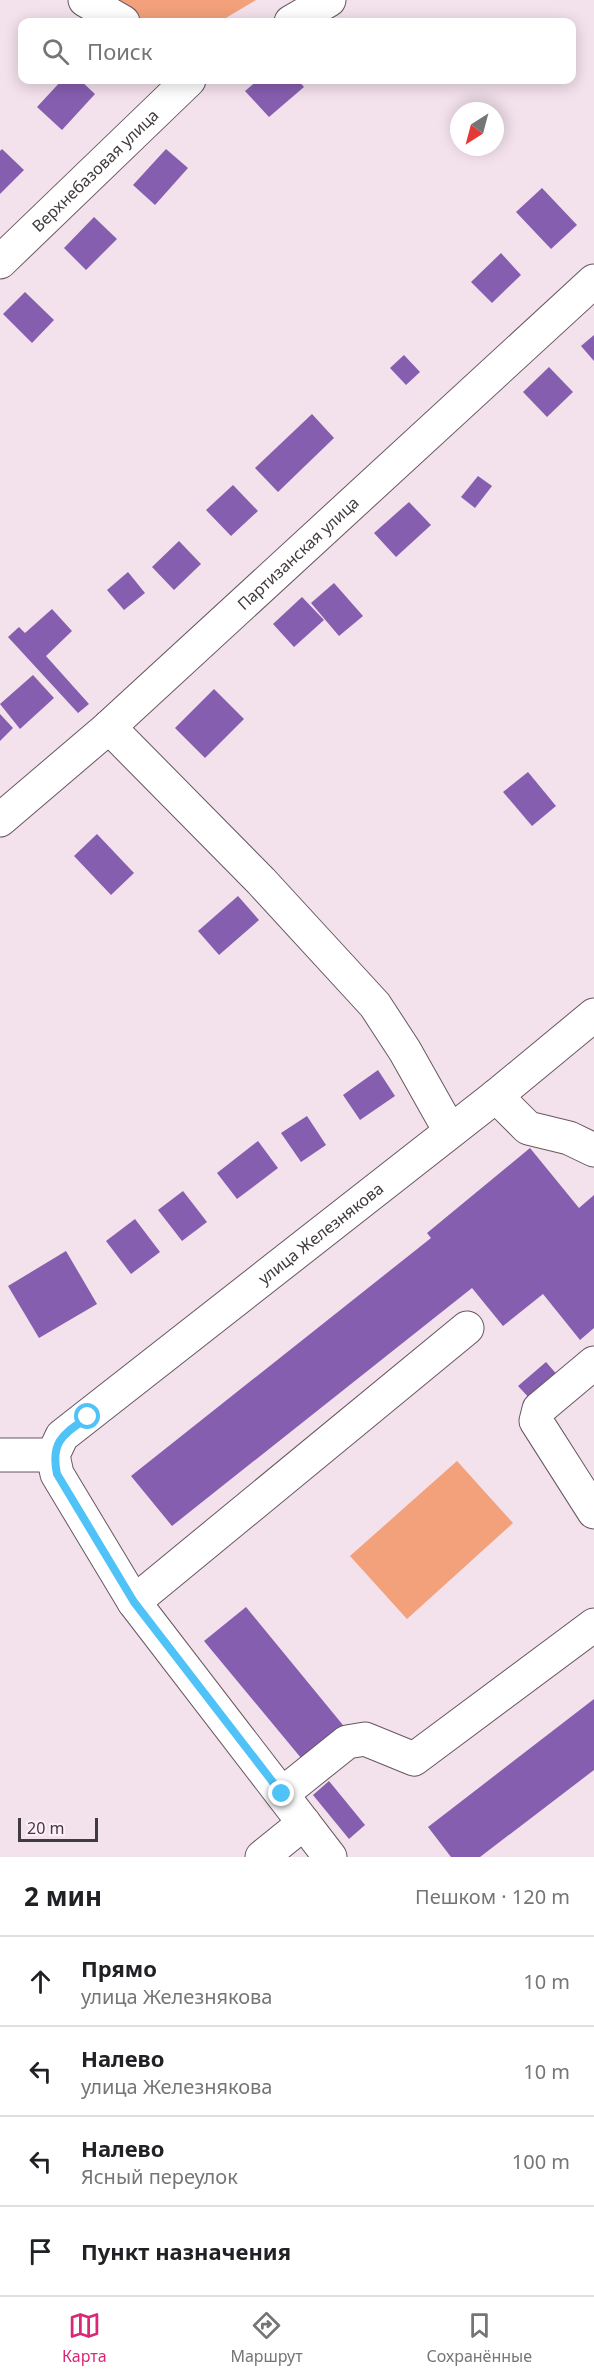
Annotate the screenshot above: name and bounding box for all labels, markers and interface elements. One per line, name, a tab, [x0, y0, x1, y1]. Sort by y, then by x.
search box	[18, 18, 576, 84]
icon: search	[39, 35, 72, 68]
text: Поиск	[87, 36, 152, 66]
north arrow	[450, 102, 504, 156]
street label: Верхнебазовая улица	[27, 104, 163, 237]
street label: Партизанская улица	[232, 492, 364, 615]
street label: улица Железнякова	[254, 1177, 388, 1289]
route start	[74, 1403, 100, 1429]
route end	[268, 1780, 294, 1806]
scale bar	[18, 1815, 98, 1842]
text: 20 m	[27, 1817, 64, 1839]
text: 2 мин	[24, 1878, 102, 1914]
text: Пешком · 120 m	[415, 1883, 570, 1910]
text: Прямо	[81, 1953, 157, 1983]
icon: ahead	[24, 1965, 57, 1998]
text: 10 m	[523, 1968, 570, 1995]
text: улица Железнякова	[81, 1983, 272, 2010]
text: Налево	[81, 2043, 164, 2073]
icon: left	[24, 2055, 57, 2088]
text: 10 m	[523, 2058, 570, 2085]
text: улица Железнякова	[81, 2073, 272, 2100]
text: Налево	[81, 2133, 164, 2163]
icon: left	[24, 2145, 57, 2178]
text: 100 m	[512, 2148, 570, 2175]
text: Ясный переулок	[81, 2163, 238, 2190]
icon: arrive	[24, 2235, 57, 2268]
text: Пункт назначения	[81, 2236, 291, 2266]
tab: Карта	[62, 2309, 107, 2367]
tab: Маршрут	[230, 2309, 303, 2367]
tab: Сохранённые	[427, 2309, 532, 2367]

